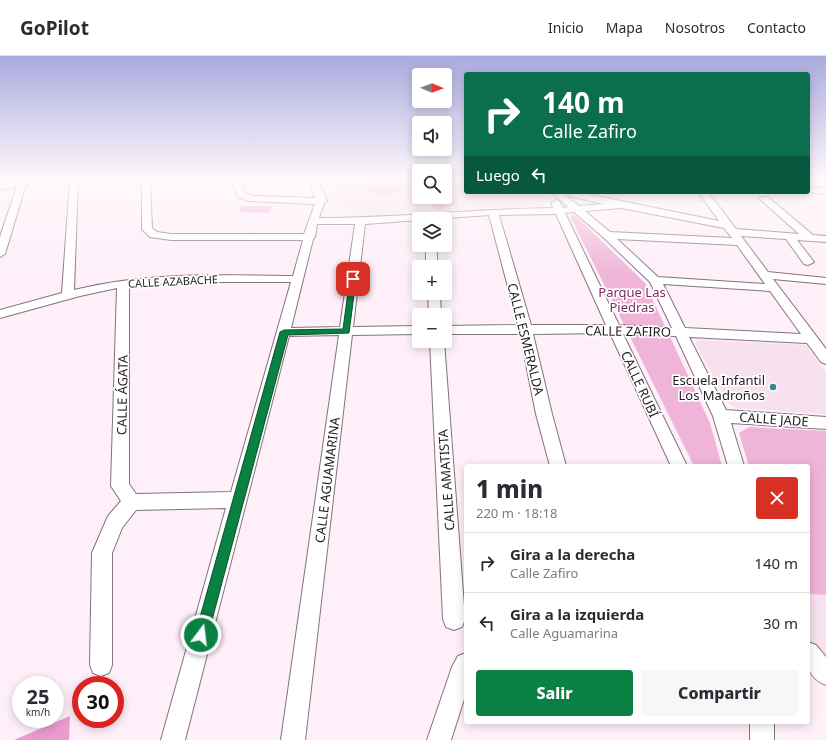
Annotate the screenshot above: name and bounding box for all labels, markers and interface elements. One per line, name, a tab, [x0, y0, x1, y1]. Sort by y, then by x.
text: GoPilot	[20, 15, 89, 41]
text: Inicio	[548, 18, 584, 37]
text: Mapa	[606, 18, 643, 37]
text: Nosotros	[665, 18, 725, 37]
text: Contacto	[747, 18, 806, 37]
north arrow	[412, 68, 452, 108]
map controls	[412, 68, 452, 348]
text: 140 m	[542, 83, 625, 121]
icon: right	[476, 88, 528, 140]
button: sound	[412, 116, 452, 156]
text: Calle Zafiro	[542, 119, 637, 143]
button: search	[412, 164, 452, 204]
icon: left	[528, 164, 550, 186]
text: Luego	[476, 165, 520, 185]
button: layers	[412, 212, 452, 252]
button: +	[412, 260, 452, 300]
pin	[336, 262, 370, 296]
icon: arrive	[342, 268, 364, 290]
street label: CALLE AZABACHE	[128, 271, 218, 291]
street label: CALLE ESMERALDA	[503, 281, 549, 398]
park label: Parque Las Piedras	[598, 283, 666, 316]
button: −	[412, 308, 452, 348]
street label: CALLE ZAFIRO	[585, 321, 671, 341]
street label: CALLE RUBÍ	[617, 348, 663, 421]
street label: CALLE ÁGATA	[112, 354, 132, 435]
place label: Escuela Infantil Los Madroños	[672, 371, 765, 404]
marker: Escuela Infantil Los Madroños	[768, 382, 778, 392]
street label: CALLE JADE	[739, 408, 809, 430]
street label: CALLE AGUAMARINA	[310, 415, 344, 544]
street label: CALLE AMATISTA	[433, 428, 459, 531]
text: 1 min	[476, 472, 543, 505]
button: close	[756, 477, 798, 519]
text: 220 m · 18:18	[476, 504, 557, 522]
text: Gira a la derecha	[510, 544, 635, 564]
icon: right	[476, 552, 498, 574]
text: 140 m	[754, 553, 798, 573]
text: Calle Zafiro	[510, 564, 578, 582]
text: Gira a la izquierda	[510, 604, 644, 624]
icon: left	[476, 612, 498, 634]
text: 30 m	[763, 613, 798, 633]
position arrow	[180, 614, 222, 656]
text: Calle Aguamarina	[510, 624, 618, 642]
button: Salir	[476, 670, 633, 716]
button: Compartir	[641, 670, 798, 716]
speed limit sign: 30	[72, 676, 124, 728]
text: 25	[27, 683, 49, 710]
text: km/h	[26, 705, 50, 719]

